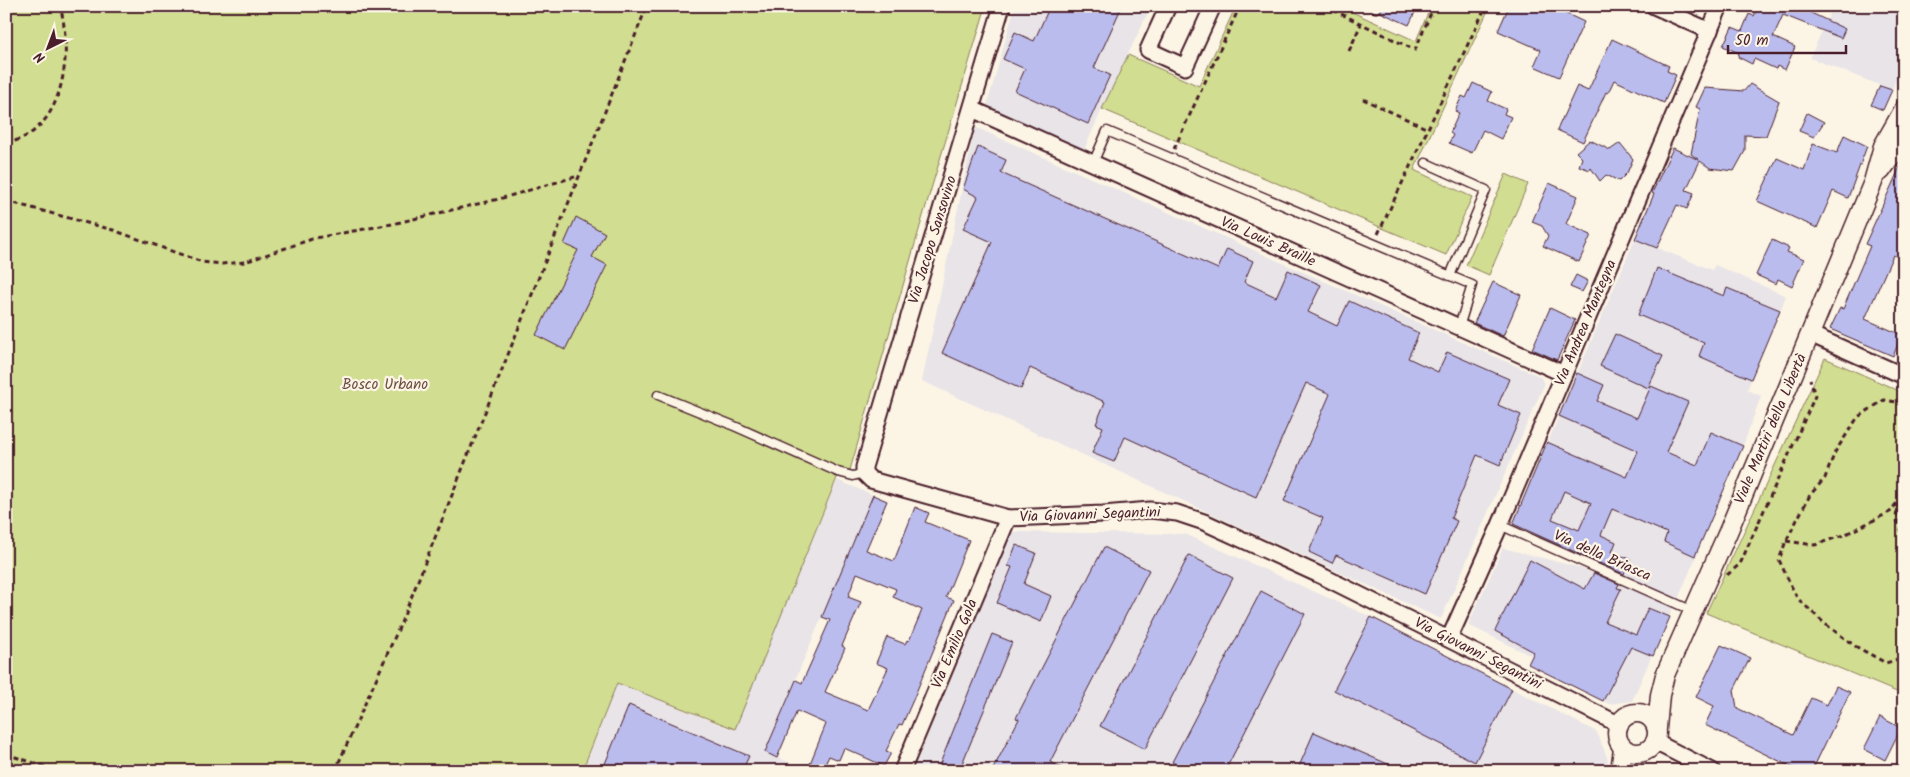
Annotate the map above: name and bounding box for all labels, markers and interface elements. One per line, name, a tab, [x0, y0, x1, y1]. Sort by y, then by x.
north arrow	[22, 22, 72, 72]
scale bar	[1728, 22, 1845, 54]
text: 50 m	[1735, 29, 1769, 53]
text: N	[29, 46, 51, 68]
street label: Via Jacopo Sansovino	[902, 173, 964, 307]
street label: Via Louis Braille	[1217, 210, 1320, 274]
street label: Via Andrea Mantegna	[1548, 256, 1624, 390]
street label: Viale Martiri della Libertà	[1728, 350, 1814, 508]
park label: Bosco Urbano	[342, 373, 428, 397]
street label: Via Giovanni Segantini	[1019, 500, 1162, 529]
street label: Via della Briasca	[1549, 524, 1655, 588]
street label: Via Emilio Gola	[925, 595, 985, 693]
street label: Via Giovanni Segantini	[1410, 611, 1547, 697]

